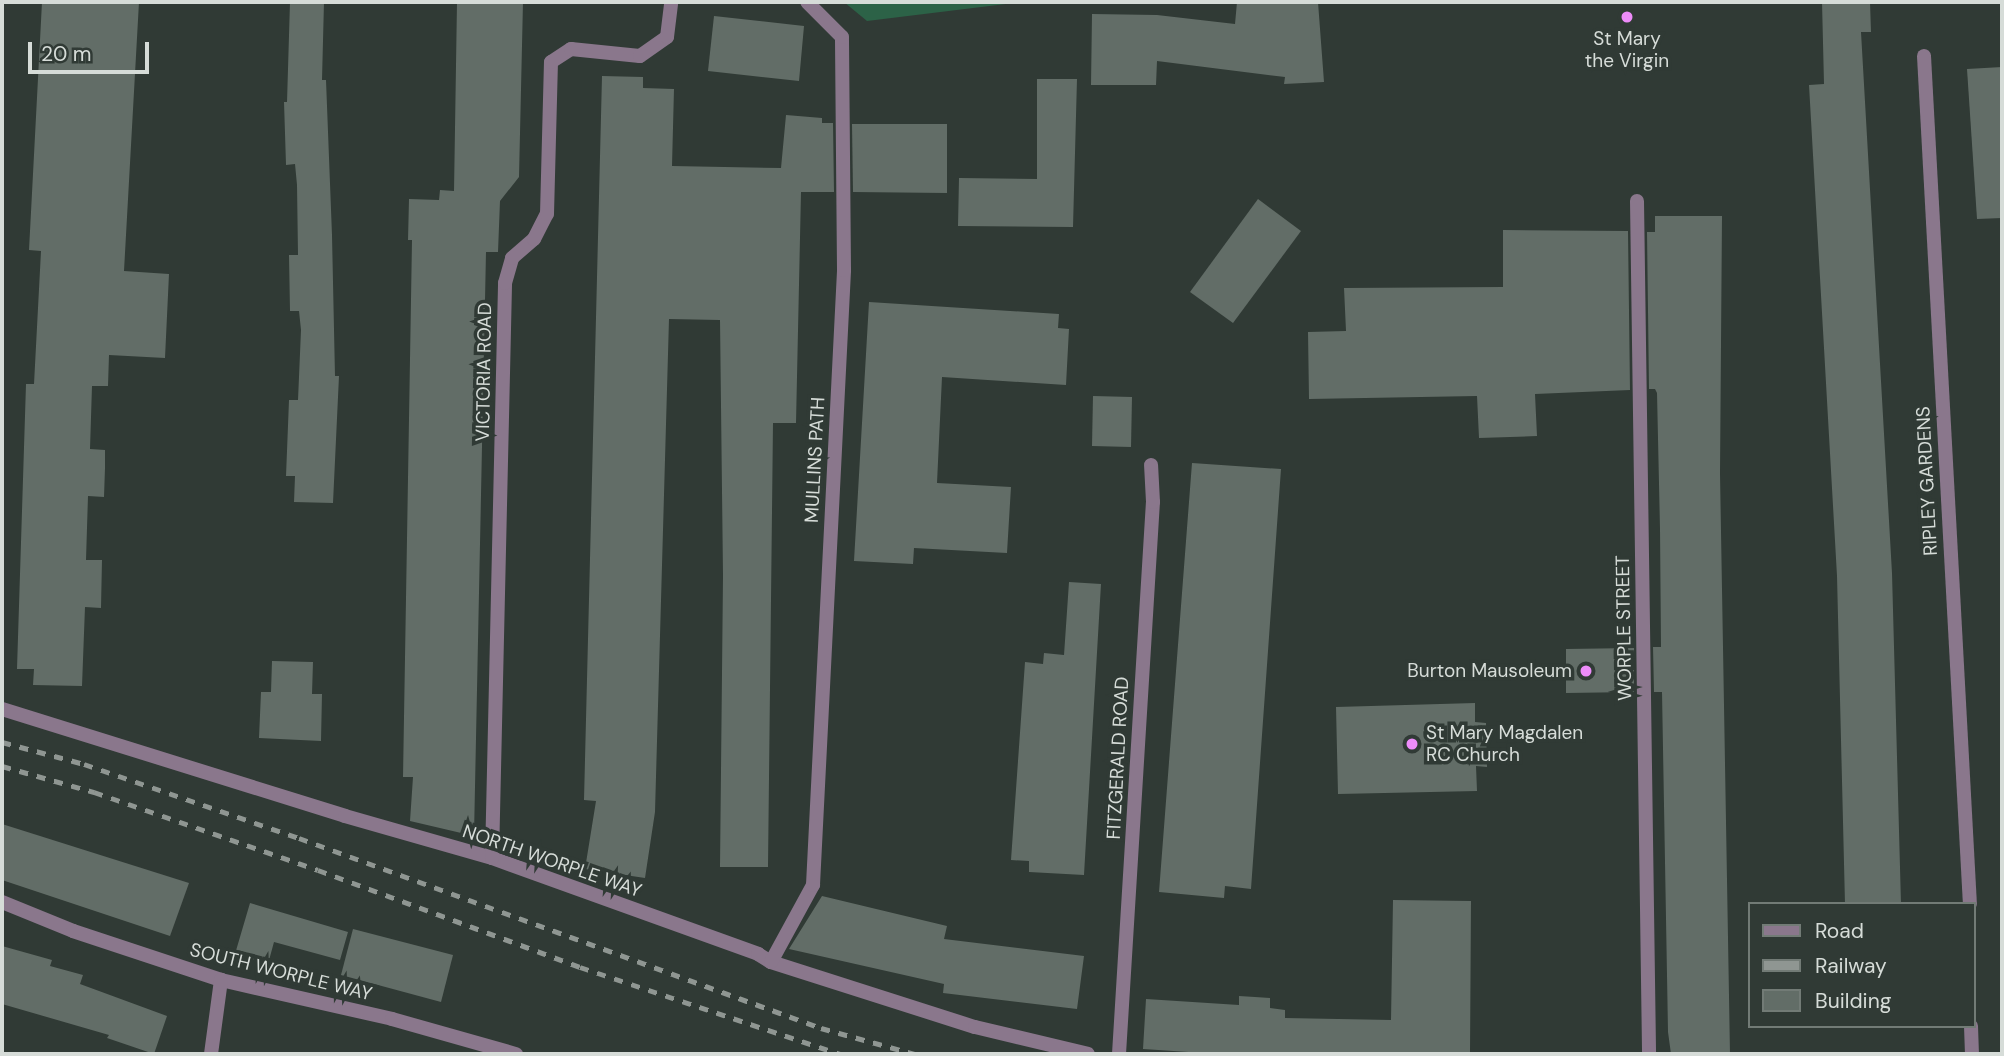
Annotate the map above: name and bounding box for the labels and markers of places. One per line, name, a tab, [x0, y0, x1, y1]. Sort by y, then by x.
marker: St Mary the Virgin	[1619, 9, 1635, 25]
place label: St Mary the Virgin	[1585, 28, 1669, 72]
place label: Burton Mausoleum	[1407, 660, 1572, 682]
marker: Burton Mausoleum	[1578, 663, 1594, 679]
place label: St Mary Magdalen RC Church	[1426, 722, 1583, 766]
marker: St Mary Magdalen RC Church	[1404, 736, 1420, 752]

